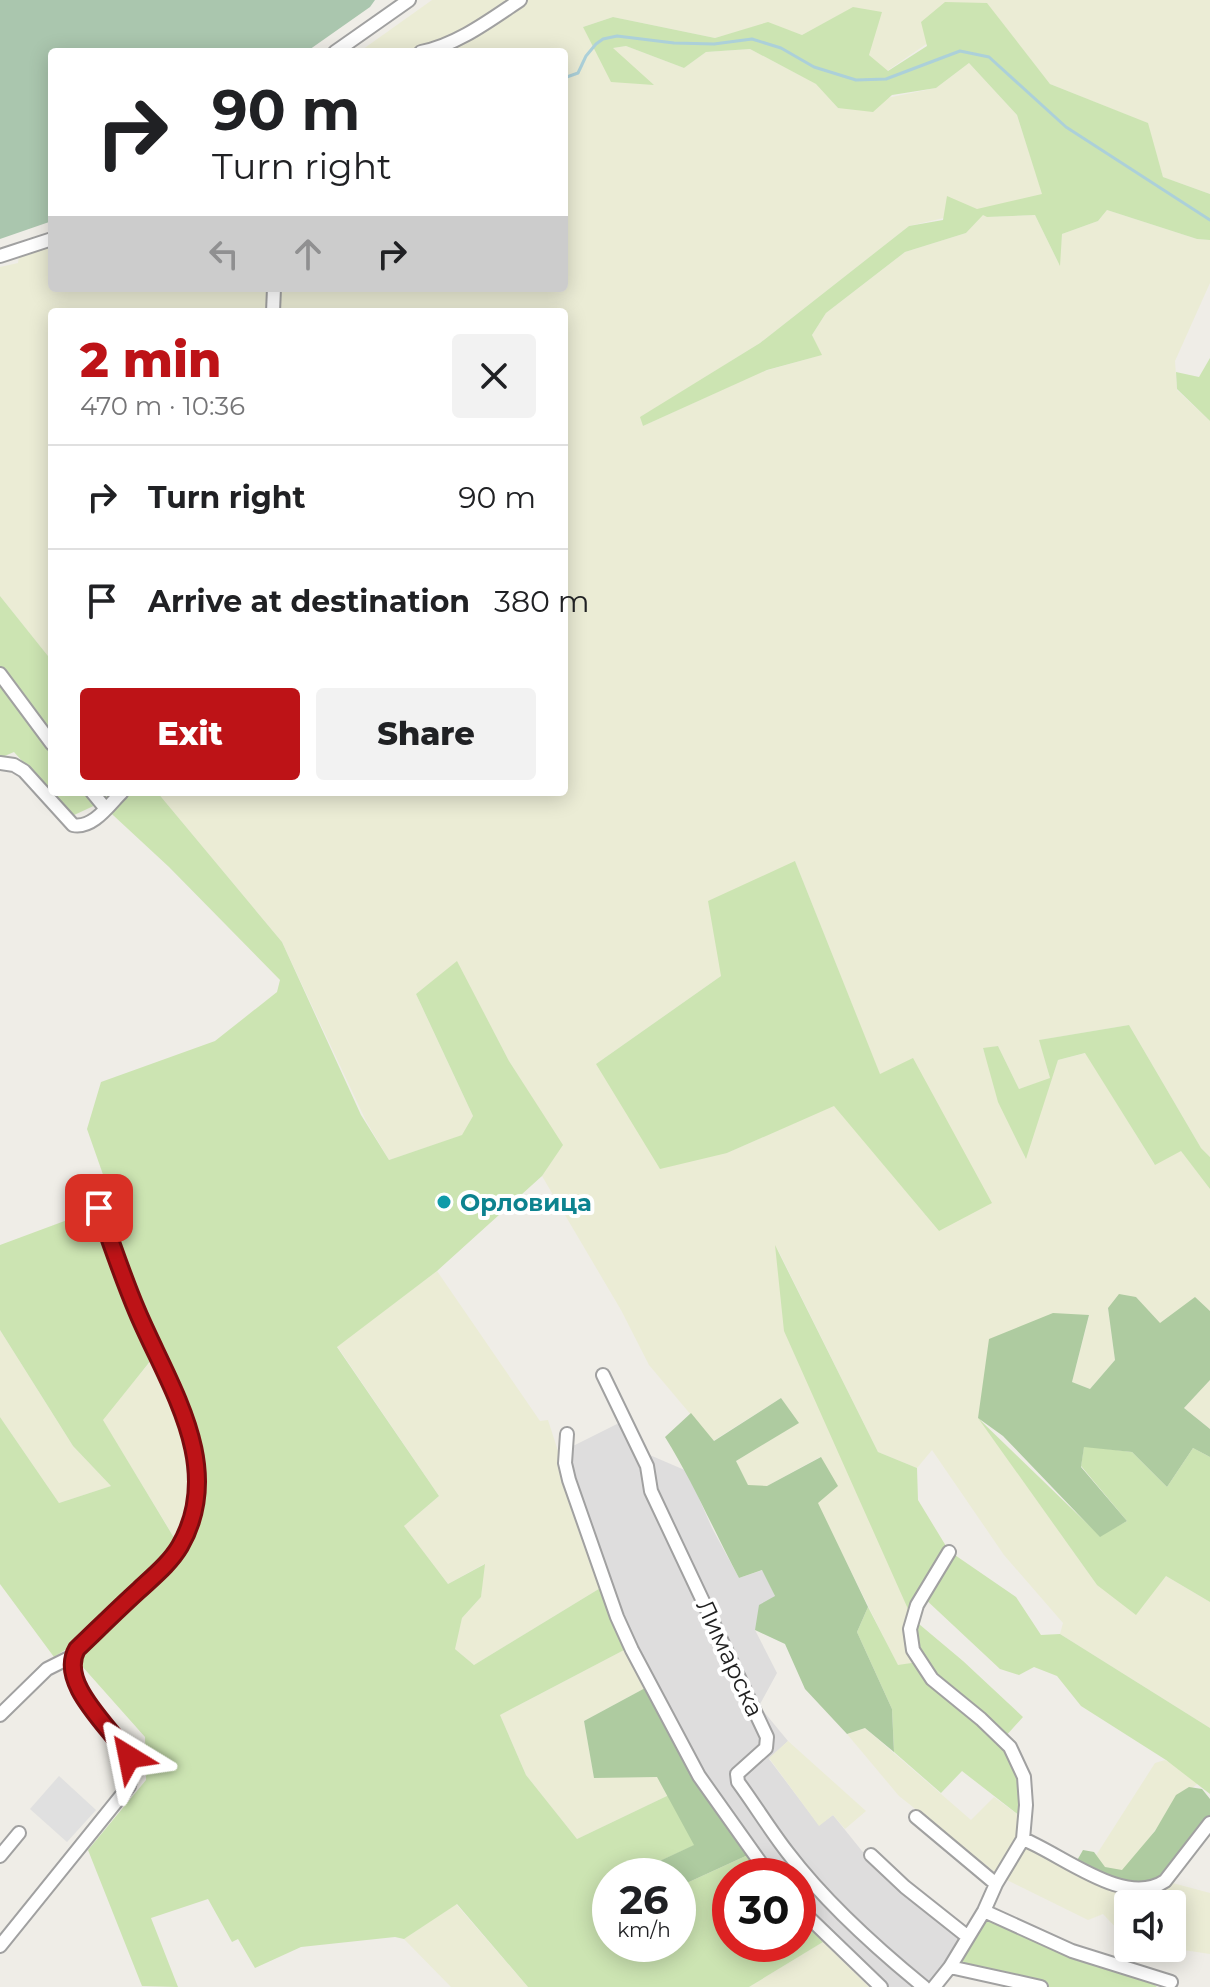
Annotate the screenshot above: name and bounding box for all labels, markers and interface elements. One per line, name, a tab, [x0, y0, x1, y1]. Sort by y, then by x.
text: 90 m	[212, 76, 360, 144]
icon: right	[80, 80, 184, 184]
text: Turn right	[212, 144, 392, 188]
icon: left	[202, 232, 246, 276]
icon: ahead	[286, 232, 330, 276]
icon: right	[370, 232, 414, 276]
text: 2 min	[80, 331, 221, 389]
button: close	[452, 334, 536, 418]
text: 470 m · 10:36	[80, 390, 245, 422]
icon: right	[80, 475, 124, 519]
text: Turn right	[148, 479, 305, 516]
text: 90 m	[458, 479, 536, 516]
icon: arrive	[80, 579, 124, 623]
text: Arrive at destination	[148, 583, 470, 620]
text: 380 m	[494, 583, 590, 620]
button: Exit	[80, 688, 300, 780]
button: Share	[316, 688, 536, 780]
pin	[65, 1174, 133, 1242]
icon: arrive	[77, 1186, 121, 1230]
place label: Орловица	[460, 1188, 592, 1217]
marker: Орловица	[435, 1193, 453, 1211]
street label: Лимарска	[690, 1595, 770, 1721]
position arrow	[87, 1715, 171, 1799]
speed limit sign: 30	[712, 1858, 816, 1962]
text: 26	[619, 1875, 669, 1924]
map controls	[1114, 1890, 1186, 1962]
button: sound	[1114, 1890, 1186, 1962]
text: km/h	[617, 1918, 671, 1942]

